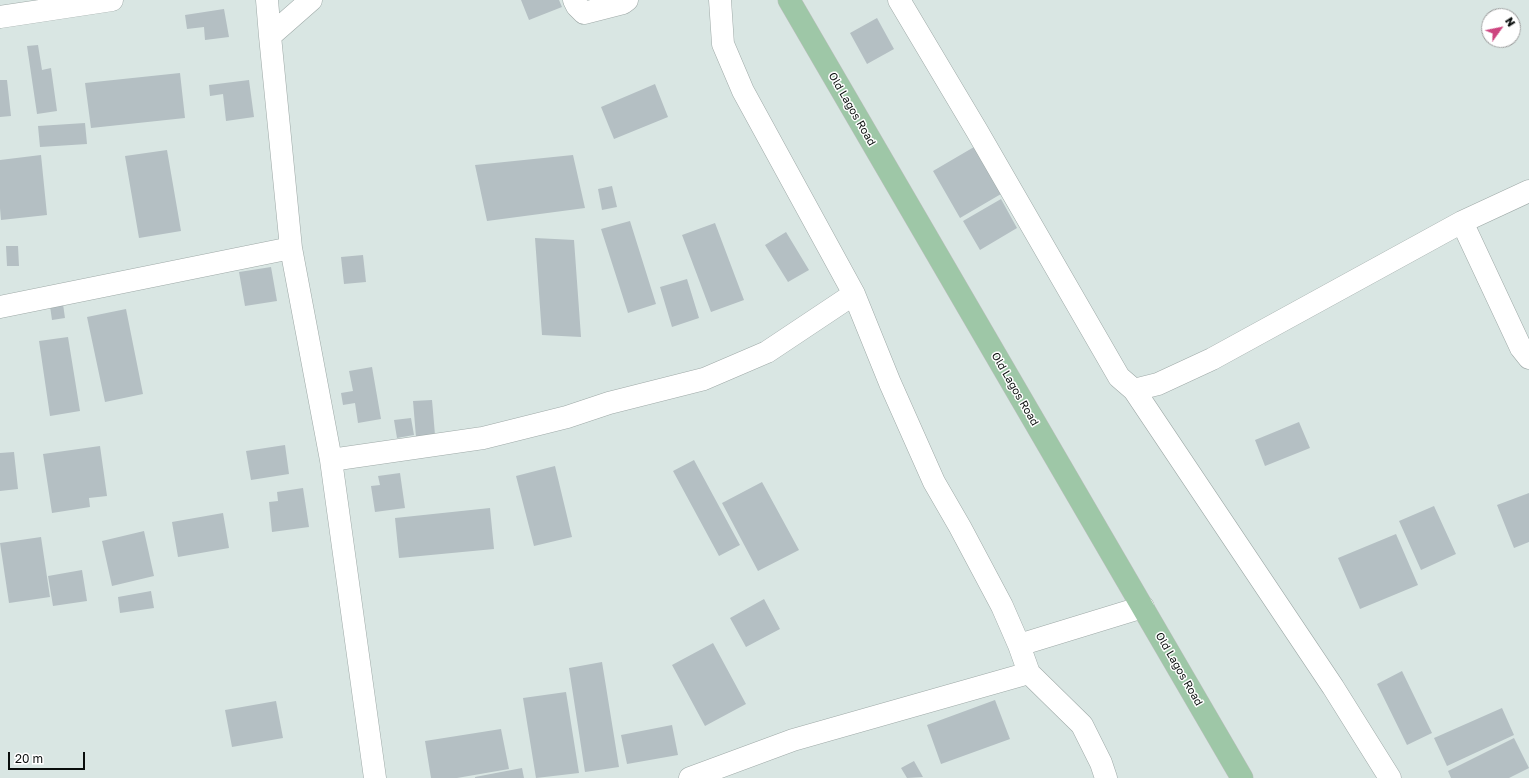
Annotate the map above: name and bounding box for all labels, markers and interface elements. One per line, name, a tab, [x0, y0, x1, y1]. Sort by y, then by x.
north arrow	[1481, 8, 1521, 48]
text: N	[1503, 15, 1518, 29]
street label: Old Lagos Road	[826, 70, 878, 148]
street label: Old Lagos Road	[989, 350, 1041, 428]
street label: Old Lagos Road	[1153, 630, 1205, 708]
scale bar	[10, 744, 87, 770]
text: 20 m	[15, 751, 43, 766]

